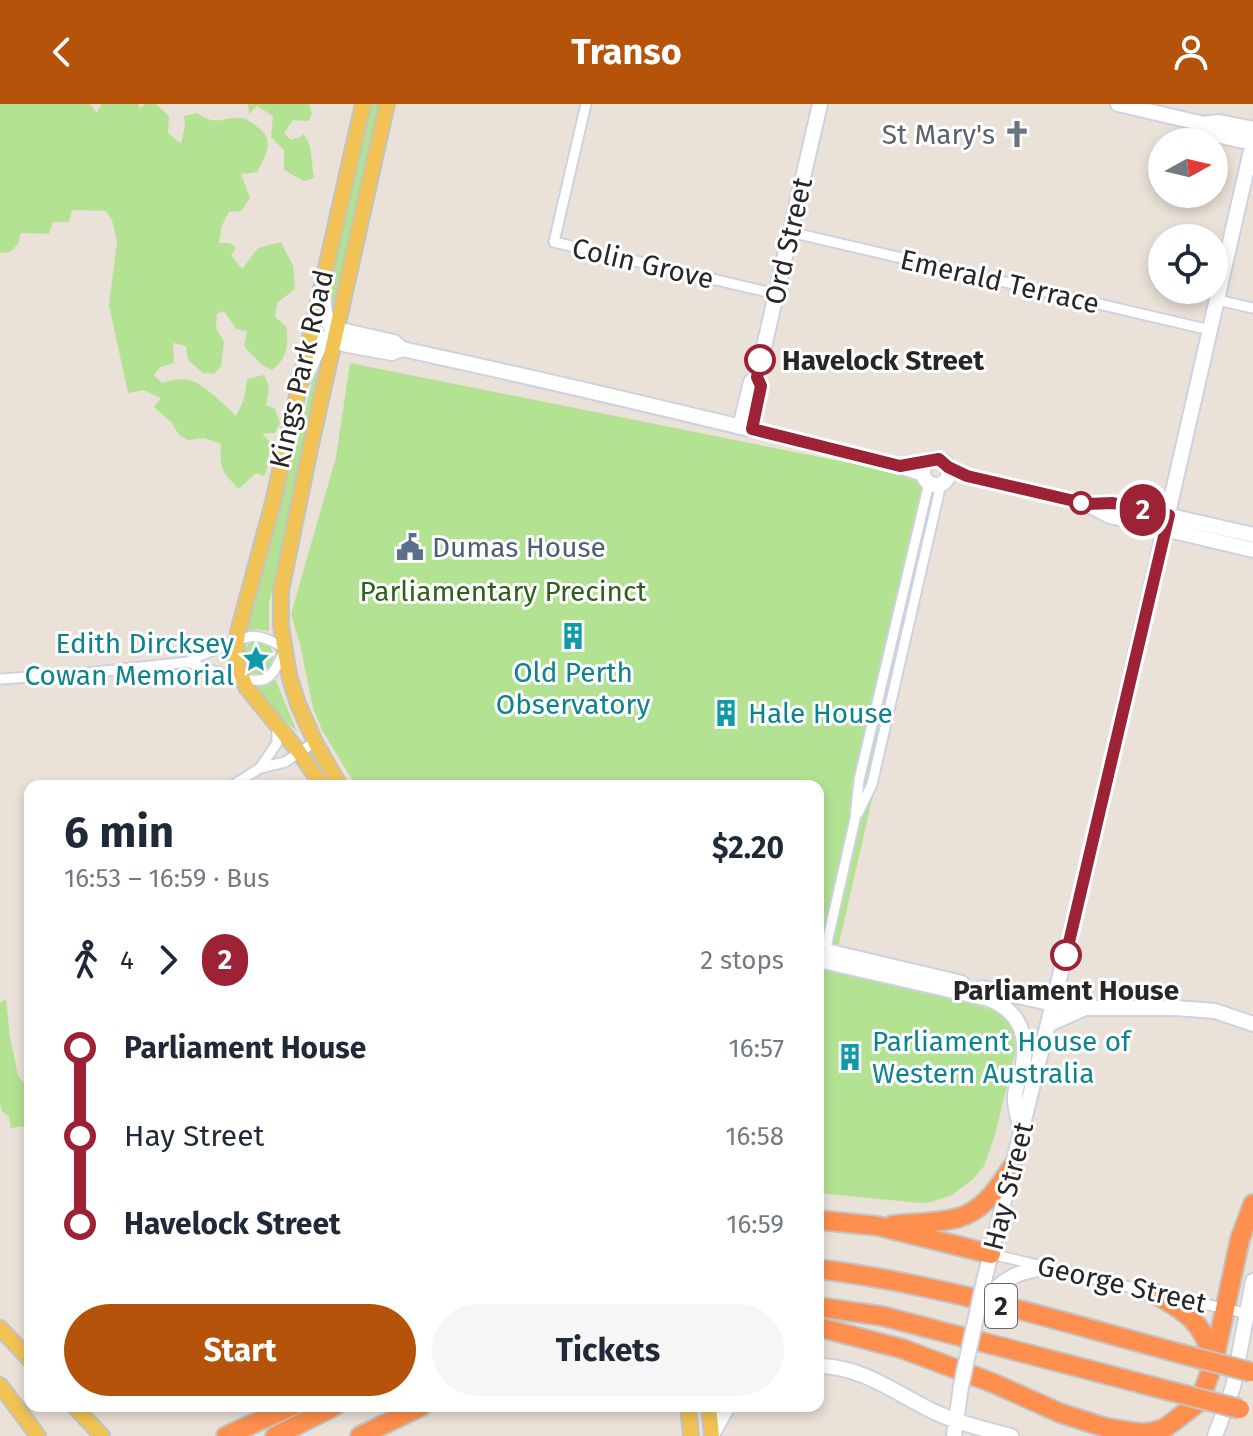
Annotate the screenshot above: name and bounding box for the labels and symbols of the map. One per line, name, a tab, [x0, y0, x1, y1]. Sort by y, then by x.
place label: St Mary's	[882, 118, 995, 151]
church icon: St Mary's	[1002, 119, 1032, 149]
north arrow	[1148, 128, 1228, 208]
street label: Ord Street	[758, 173, 819, 308]
street label: Colin Grove	[569, 231, 717, 296]
street label: Emerald Terrace	[897, 243, 1103, 320]
street label: Kings Park Road	[263, 267, 340, 472]
place label: Havelock Street	[782, 344, 985, 377]
marker: Havelock Street	[745, 345, 775, 375]
line badge: 2	[1117, 484, 1169, 536]
unlabelled marker	[1070, 492, 1092, 514]
place label: Dumas House	[432, 531, 606, 564]
public building icon: Dumas House	[395, 532, 425, 562]
park label: Parliamentary Precinct	[359, 575, 647, 608]
building icon: Old Perth Observatory	[558, 621, 588, 651]
place label: Edith Dircksey Cowan Memorial	[24, 627, 234, 692]
place icon: Edith Dircksey Cowan Memorial	[241, 644, 271, 674]
place label: Old Perth Observatory	[496, 656, 650, 721]
place label: Hale House	[748, 697, 893, 730]
building icon: Hale House	[711, 698, 741, 728]
marker: Parliament House	[1051, 940, 1081, 970]
place label: Parliament House	[953, 974, 1179, 1007]
place label: Parliament House of Western Australia	[872, 1025, 1133, 1090]
building icon: Parliament House of Western Australia	[835, 1042, 865, 1072]
street label: Hay Street	[977, 1118, 1041, 1254]
street label: George Street	[1034, 1249, 1210, 1320]
road number: 2	[985, 1284, 1017, 1328]

